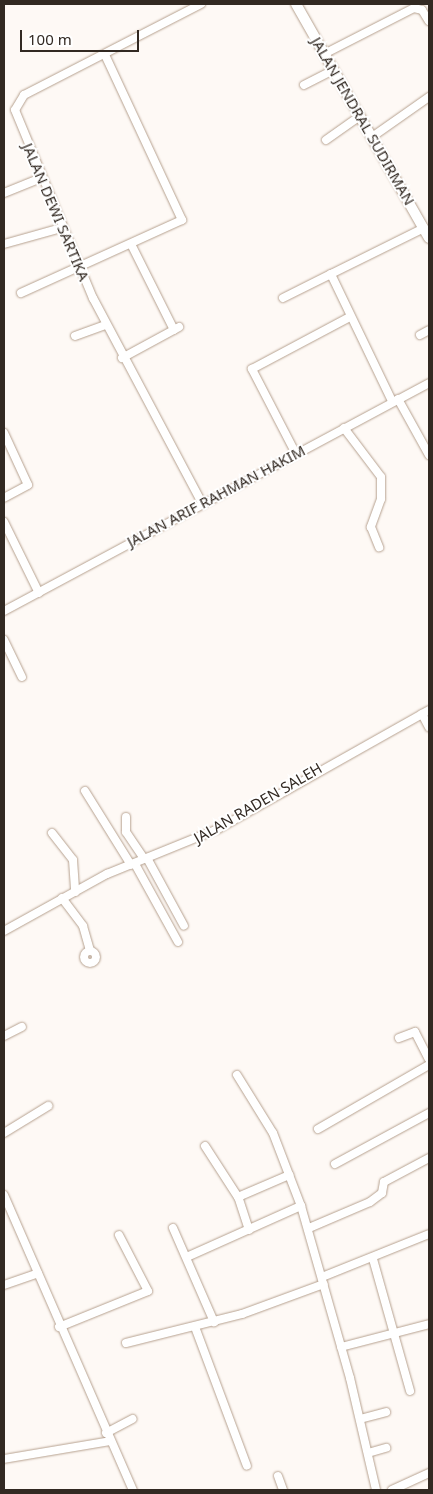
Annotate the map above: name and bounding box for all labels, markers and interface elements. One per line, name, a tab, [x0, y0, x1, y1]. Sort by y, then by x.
scale bar	[22, 20, 141, 52]
text: 100 m	[28, 29, 72, 49]
street label: JALAN JENDRAL SUDIRMAN	[307, 34, 419, 208]
street label: JALAN DEWI SARTIKA	[19, 140, 93, 284]
street label: JALAN ARIF RAHMAN HAKIM	[124, 441, 308, 551]
street label: JALAN RADEN SALEH	[191, 759, 325, 847]

